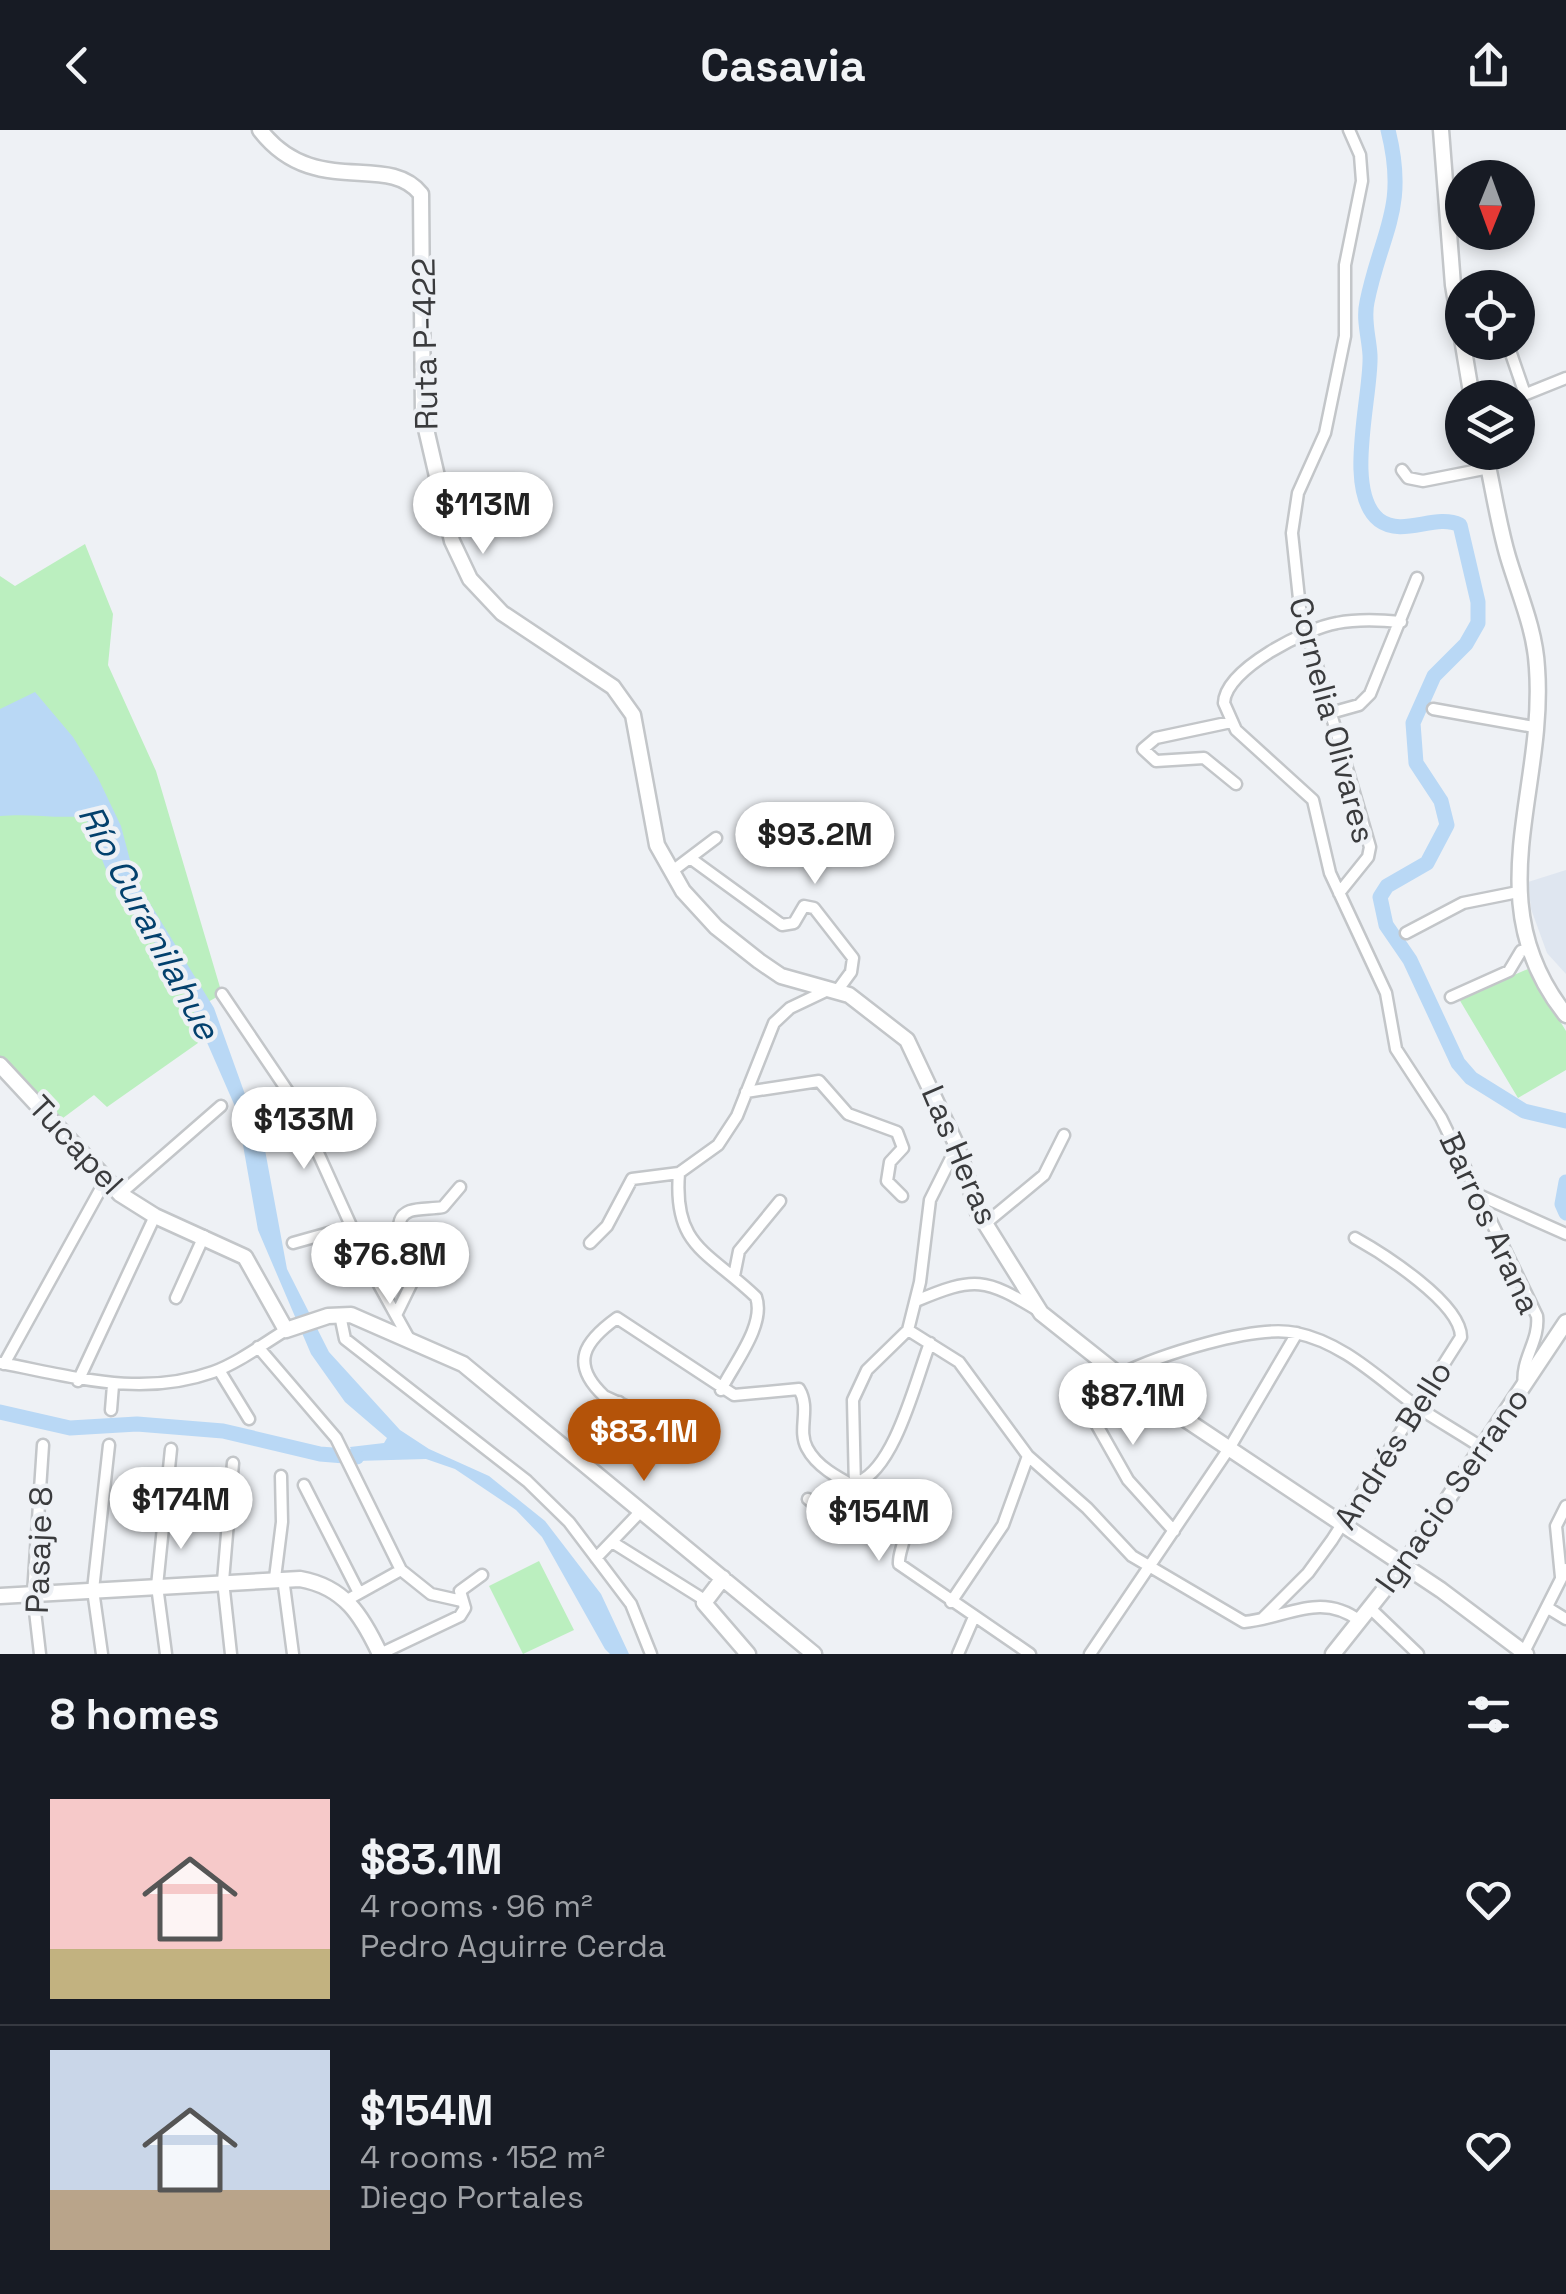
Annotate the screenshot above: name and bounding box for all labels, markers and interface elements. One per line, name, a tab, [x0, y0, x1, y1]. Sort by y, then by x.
text: Casavia	[700, 37, 866, 94]
icon: back	[50, 38, 105, 93]
icon: share	[1461, 38, 1516, 93]
north arrow	[1445, 160, 1535, 250]
map controls	[1445, 160, 1535, 470]
street label: Ruta P-422	[403, 258, 447, 430]
button: locate	[1445, 270, 1535, 360]
button: layers	[1445, 380, 1535, 470]
pin: $113M	[413, 472, 553, 557]
text: $113M	[435, 484, 531, 524]
street label: Cornelia Olivares	[1280, 593, 1384, 847]
water label: Río Curanilahue	[69, 797, 230, 1048]
pin: $93.2M	[734, 802, 896, 887]
text: $93.2M	[757, 814, 873, 854]
street label: Las Heras	[913, 1079, 1007, 1231]
street label: Tucapel	[20, 1087, 132, 1203]
pin: $133M	[234, 1087, 374, 1172]
text: $133M	[254, 1099, 355, 1139]
street label: Barros Arana	[1431, 1126, 1549, 1320]
pin: $76.8M	[309, 1222, 471, 1307]
text: $76.8M	[333, 1234, 447, 1274]
street label: Andrés Bello	[1325, 1353, 1461, 1537]
pin: $87.1M	[1052, 1363, 1214, 1448]
text: $87.1M	[1081, 1375, 1185, 1415]
street label: Ignacio Serrano	[1367, 1380, 1537, 1600]
pin: $83.1M	[563, 1399, 725, 1484]
text: $83.1M	[590, 1411, 698, 1451]
pin: $174M	[111, 1467, 251, 1552]
text: $174M	[132, 1479, 230, 1519]
pin: $154M	[809, 1479, 949, 1564]
street label: Pasaje 8	[17, 1486, 61, 1614]
text: $154M	[828, 1491, 930, 1531]
icon: filters	[1461, 1687, 1516, 1742]
text: 8 homes	[50, 1688, 220, 1741]
text: $83.1M	[360, 1833, 503, 1886]
icon: home	[130, 1839, 250, 1959]
icon: heart	[1461, 1872, 1516, 1927]
text: 4 rooms · 96 m²	[360, 1886, 593, 1926]
text: Pedro Aguirre Cerda	[360, 1926, 666, 1966]
text: $154M	[360, 2084, 493, 2137]
icon: home	[130, 2090, 250, 2210]
icon: heart	[1461, 2123, 1516, 2178]
text: 4 rooms · 152 m²	[360, 2137, 605, 2177]
text: Diego Portales	[360, 2177, 584, 2217]

